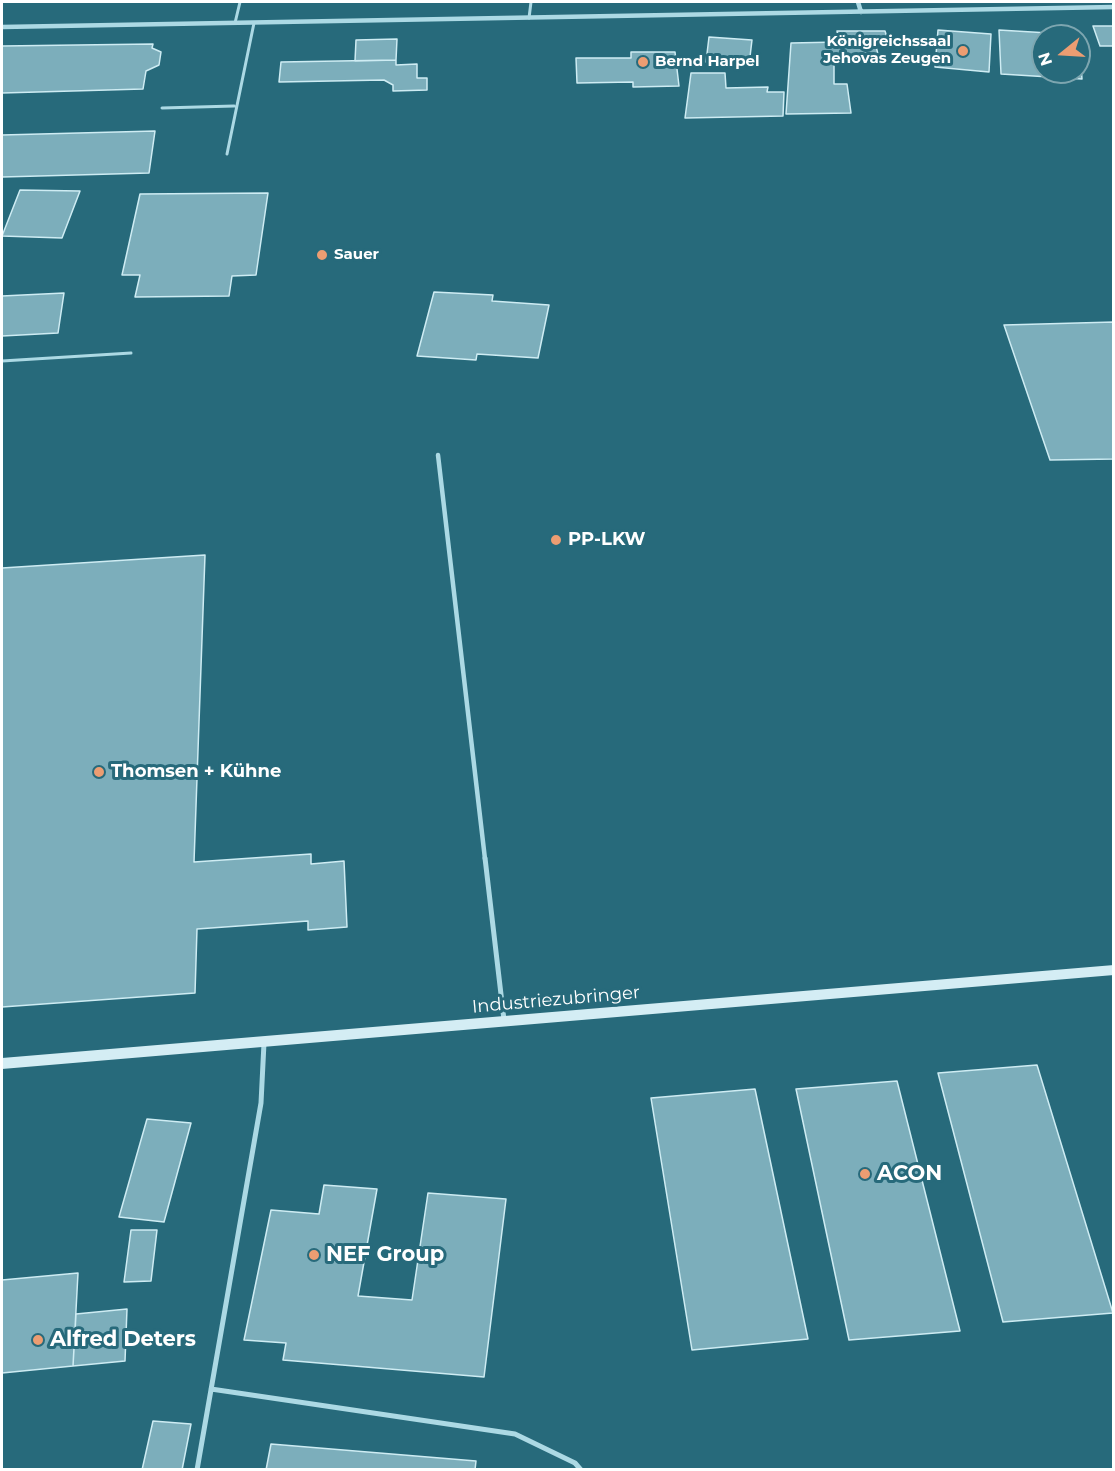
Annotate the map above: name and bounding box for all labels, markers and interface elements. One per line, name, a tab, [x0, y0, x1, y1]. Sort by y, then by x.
north arrow	[1031, 24, 1091, 84]
place label: Königreichssaal Jehovas Zeugen	[823, 33, 951, 68]
marker: Königreichssaal Jehovas Zeugen	[956, 44, 970, 58]
text: N	[1034, 50, 1056, 68]
place label: Bernd Harpel	[655, 53, 760, 71]
marker: Bernd Harpel	[636, 55, 650, 69]
place label: Sauer	[334, 246, 379, 264]
marker: Sauer	[315, 248, 329, 262]
place label: PP-LKW	[568, 529, 645, 551]
marker: PP-LKW	[549, 533, 563, 547]
place label: Thomsen + Kühne	[111, 761, 281, 783]
marker: Thomsen + Kühne	[92, 765, 106, 779]
street label: Industriezubringer	[471, 982, 641, 1018]
place label: ACON	[877, 1161, 942, 1187]
marker: ACON	[858, 1167, 872, 1181]
place label: NEF Group	[326, 1242, 444, 1268]
marker: NEF Group	[307, 1248, 321, 1262]
place label: Alfred Deters	[50, 1327, 196, 1353]
marker: Alfred Deters	[31, 1333, 45, 1347]

